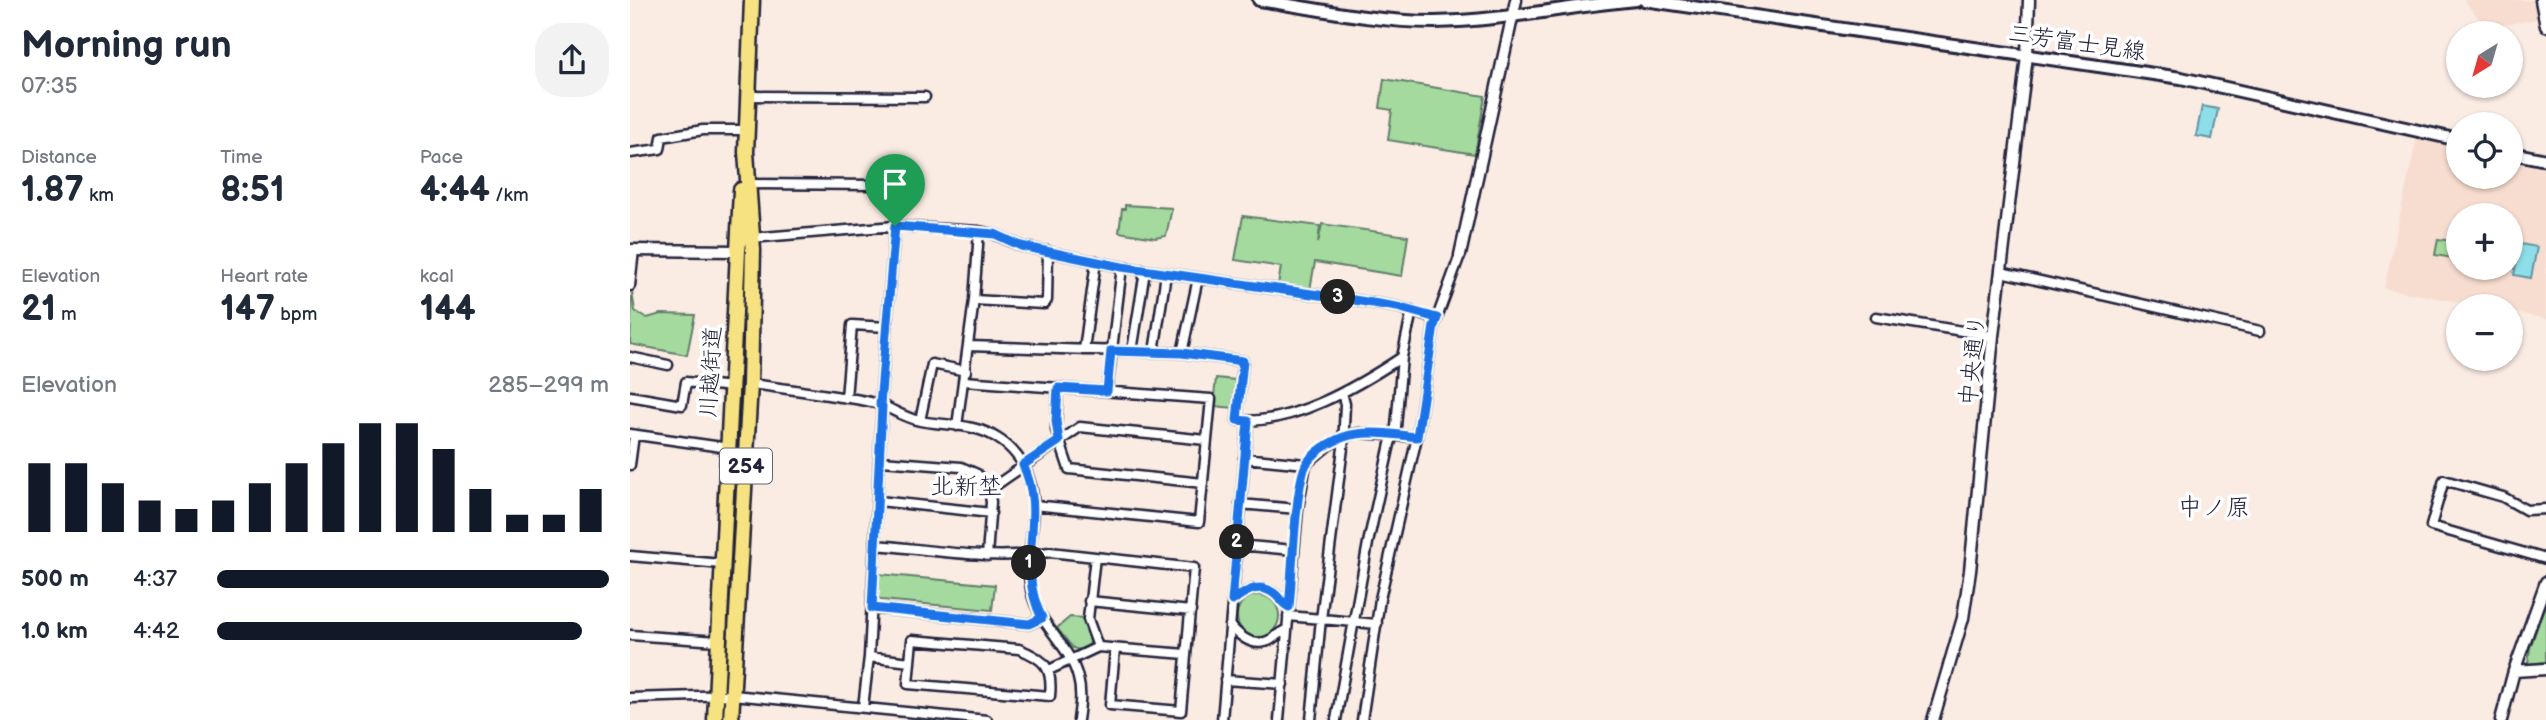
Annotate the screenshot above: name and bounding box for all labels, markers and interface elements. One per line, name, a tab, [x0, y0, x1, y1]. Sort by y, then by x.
street label: 三芳富士見線	[2007, 20, 2147, 66]
north arrow	[2446, 21, 2524, 98]
map controls	[2446, 21, 2523, 371]
text: Morning run	[21, 23, 232, 68]
button: share	[535, 23, 609, 97]
text: 07:35	[21, 72, 78, 100]
button: locate	[2446, 112, 2523, 189]
text: Distance	[21, 146, 97, 169]
text: Time	[220, 146, 262, 169]
text: Pace	[420, 146, 463, 169]
pin	[865, 154, 925, 226]
icon: arrive	[876, 165, 914, 203]
text: 1.87	[21, 169, 84, 212]
text: 8:51	[220, 169, 285, 212]
text: 4:44	[420, 169, 490, 212]
text: km	[84, 184, 114, 207]
text: /km	[490, 184, 529, 207]
button: +	[2446, 203, 2523, 280]
text: Elevation	[21, 265, 100, 288]
text: Heart rate	[220, 265, 308, 288]
text: kcal	[420, 265, 454, 288]
pin: 3	[1320, 280, 1356, 314]
text: 3	[1332, 285, 1343, 308]
text: 21	[21, 288, 56, 331]
text: 147	[220, 288, 275, 331]
text: 144	[420, 288, 476, 331]
button: −	[2446, 294, 2523, 371]
text: m	[56, 303, 77, 326]
text: bpm	[275, 303, 318, 326]
street label: 中央通り	[1954, 313, 1992, 407]
street label: 川越街道	[695, 325, 727, 419]
text: Elevation	[21, 371, 117, 399]
text: 285–299 m	[488, 371, 609, 399]
road number: 254	[720, 448, 772, 484]
district label: 北新埜	[930, 472, 1002, 501]
district label: 中ノ原	[2178, 493, 2250, 522]
pin: 2	[1220, 524, 1254, 560]
text: 2	[1231, 530, 1242, 553]
pin: 1	[1012, 546, 1046, 580]
text: 1	[1025, 551, 1033, 574]
text: 500 m	[21, 565, 89, 593]
text: 4:37	[133, 565, 177, 593]
text: 1.0 km	[21, 617, 88, 645]
text: 4:42	[133, 617, 179, 645]

